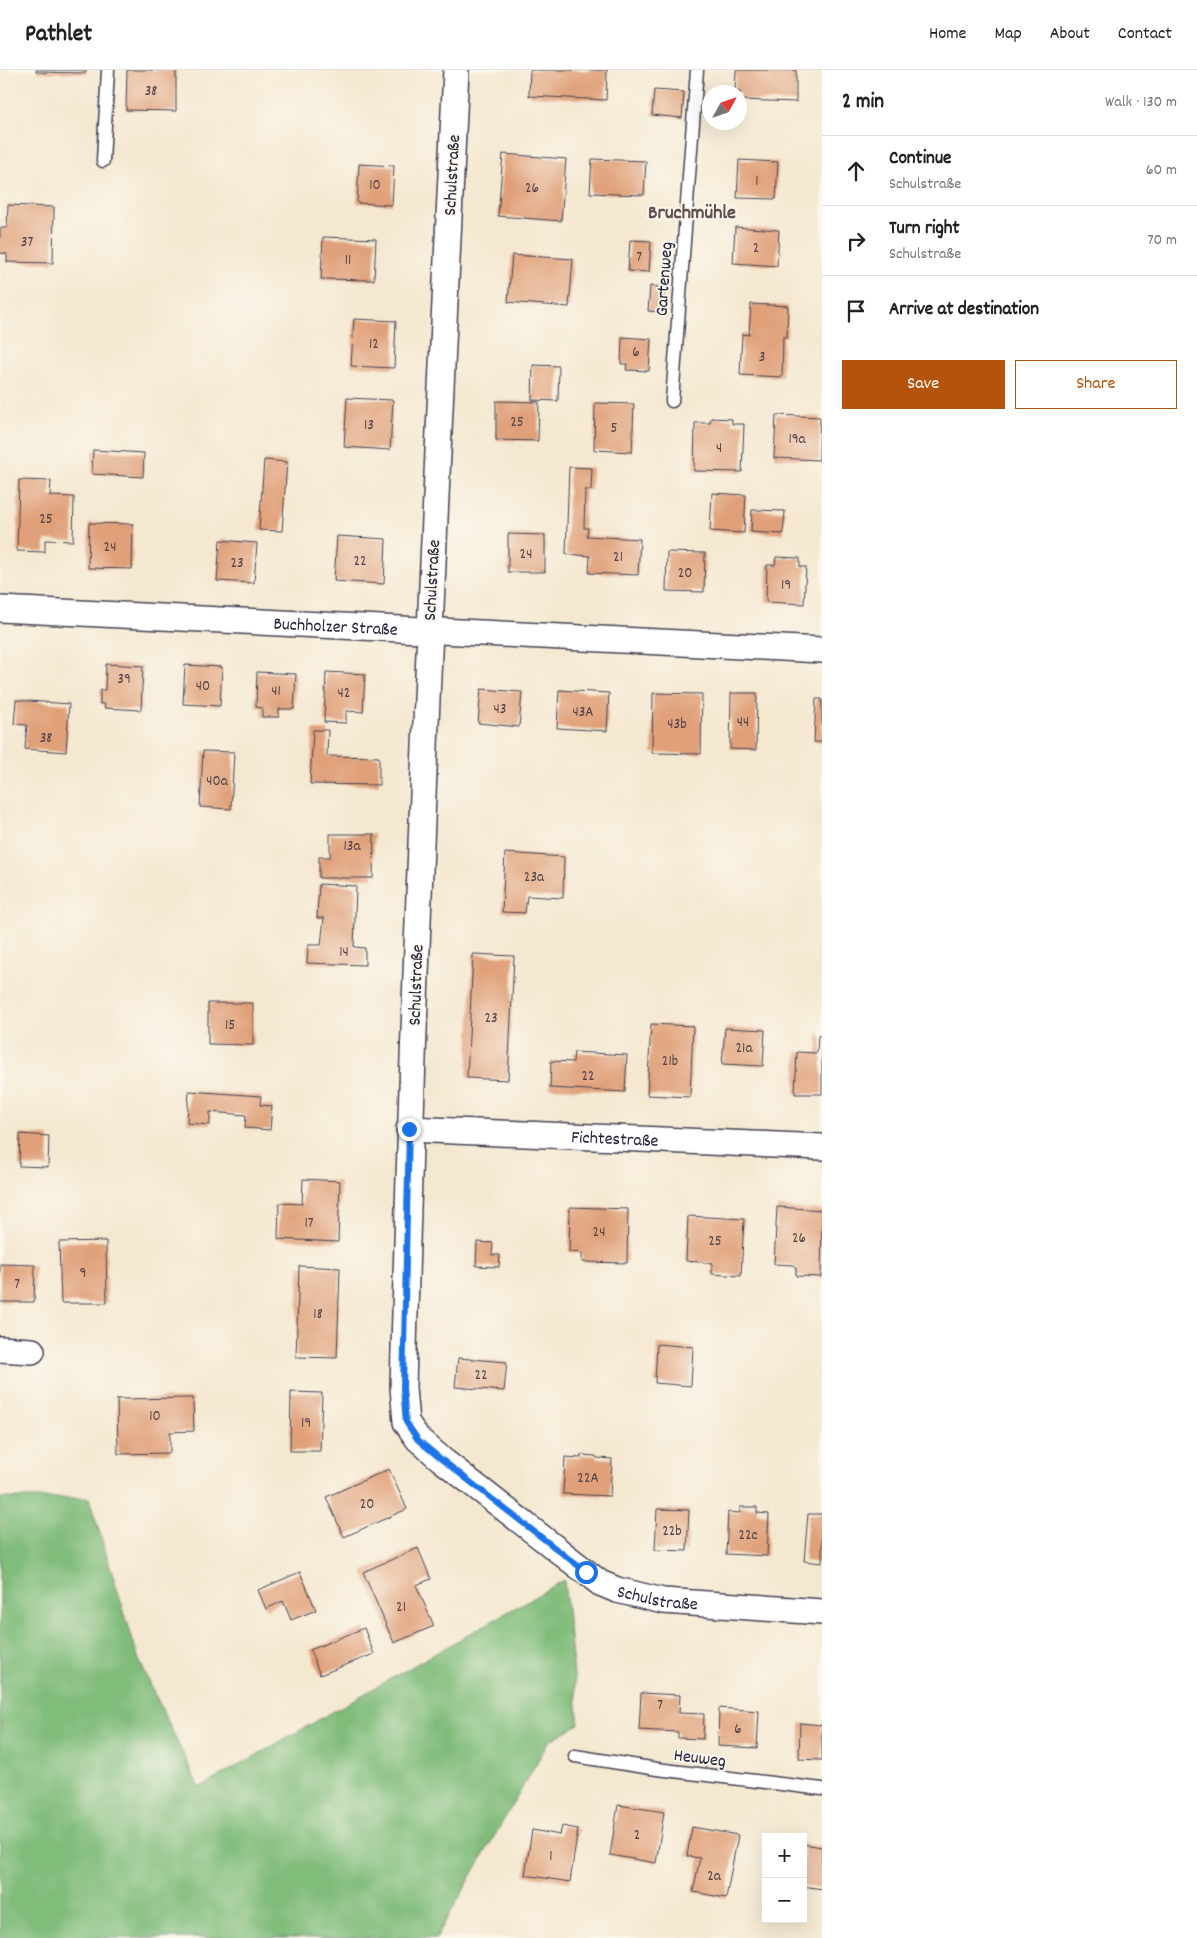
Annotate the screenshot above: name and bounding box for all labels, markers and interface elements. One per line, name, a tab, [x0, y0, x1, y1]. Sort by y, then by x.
text: Pathlet	[25, 18, 92, 52]
text: Home	[929, 22, 966, 47]
text: Map	[994, 22, 1022, 47]
text: About	[1050, 22, 1090, 47]
text: Contact	[1118, 22, 1172, 47]
house number: 38	[145, 81, 157, 103]
north arrow	[702, 85, 747, 130]
text: 2 min	[842, 88, 884, 118]
text: Walk · 130 m	[1105, 91, 1177, 114]
street label: Schulstraße	[439, 134, 468, 216]
text: Continue	[889, 146, 951, 173]
icon: ahead	[842, 157, 870, 185]
text: 60 m	[1146, 159, 1177, 182]
house number: 1	[755, 171, 759, 193]
text: Schulstraße	[889, 173, 961, 196]
house number: 10	[369, 175, 381, 197]
house number: 26	[525, 178, 539, 200]
district label: Bruchmühle	[648, 200, 736, 228]
text: Turn right	[889, 216, 960, 243]
icon: right	[842, 227, 870, 255]
text: 70 m	[1147, 229, 1177, 252]
house number: 37	[21, 232, 33, 254]
house number: 2	[753, 238, 759, 260]
street label: Gartenweg	[650, 241, 681, 317]
text: Schulstraße	[889, 243, 961, 266]
house number: 7	[636, 247, 642, 269]
house number: 11	[345, 250, 351, 272]
icon: arrive	[842, 297, 870, 325]
text: Arrive at destination	[889, 297, 1039, 324]
house number: 12	[369, 334, 379, 356]
house number: 6	[632, 342, 640, 364]
house number: 3	[759, 347, 765, 369]
button: Save	[842, 360, 1005, 409]
button: Share	[1015, 360, 1177, 409]
house number: 25	[510, 412, 524, 434]
house number: 13	[364, 415, 374, 437]
house number: 5	[611, 418, 618, 440]
house number: 19a	[788, 429, 807, 451]
house number: 4	[716, 438, 722, 460]
house number: 25	[39, 509, 53, 531]
house number: 24	[104, 537, 116, 559]
street label: Schulstraße	[419, 539, 448, 621]
house number: 24	[520, 544, 532, 566]
house number: 21	[613, 547, 623, 569]
house number: 22	[353, 551, 367, 573]
house number: 23	[230, 553, 244, 575]
house number: 20	[678, 563, 692, 585]
house number: 19	[781, 575, 791, 597]
street label: Buchholzer Straße	[273, 613, 398, 644]
house number: 39	[117, 669, 131, 691]
house number: 40	[196, 676, 210, 698]
house number: 41	[271, 681, 281, 703]
house number: 42	[338, 683, 350, 705]
house number: 43	[494, 699, 506, 721]
house number: 43A	[572, 702, 594, 724]
house number: 44	[737, 712, 749, 734]
house number: 43b	[667, 714, 687, 736]
house number: 38	[40, 728, 52, 750]
house number: 40a	[206, 771, 229, 793]
house number: 13a	[344, 836, 361, 858]
house number: 23a	[524, 867, 545, 889]
house number: 14	[339, 942, 349, 964]
street label: Schulstraße	[404, 944, 431, 1026]
house number: 23	[484, 1008, 498, 1030]
house number: 15	[225, 1015, 235, 1037]
house number: 21a	[736, 1038, 753, 1060]
house number: 21b	[662, 1051, 678, 1073]
house number: 22	[581, 1066, 595, 1088]
route end	[398, 1118, 421, 1141]
street label: Fichtestraße	[571, 1126, 659, 1155]
house number: 17	[304, 1213, 314, 1235]
house number: 24	[593, 1222, 605, 1244]
house number: 26	[792, 1228, 806, 1250]
house number: 25	[708, 1231, 722, 1253]
house number: 9	[80, 1263, 86, 1285]
house number: 7	[14, 1274, 20, 1296]
house number: 18	[313, 1304, 323, 1326]
house number: 22	[474, 1365, 488, 1387]
house number: 10	[149, 1406, 161, 1428]
house number: 19	[301, 1413, 311, 1435]
house number: 22A	[577, 1468, 599, 1490]
house number: 20	[360, 1494, 374, 1516]
house number: 22b	[662, 1521, 682, 1543]
house number: 22c	[738, 1525, 758, 1547]
route start	[575, 1561, 598, 1584]
street label: Schulstraße	[614, 1580, 699, 1618]
house number: 21	[396, 1597, 406, 1619]
house number: 7	[657, 1695, 663, 1717]
house number: 6	[734, 1719, 742, 1741]
street label: Heuweg	[672, 1744, 727, 1775]
house number: 2	[634, 1825, 640, 1847]
map controls	[762, 1833, 807, 1923]
button: +	[762, 1833, 807, 1878]
house number: 1	[549, 1846, 553, 1868]
house number: 2a	[707, 1866, 722, 1888]
button: −	[762, 1878, 807, 1923]

